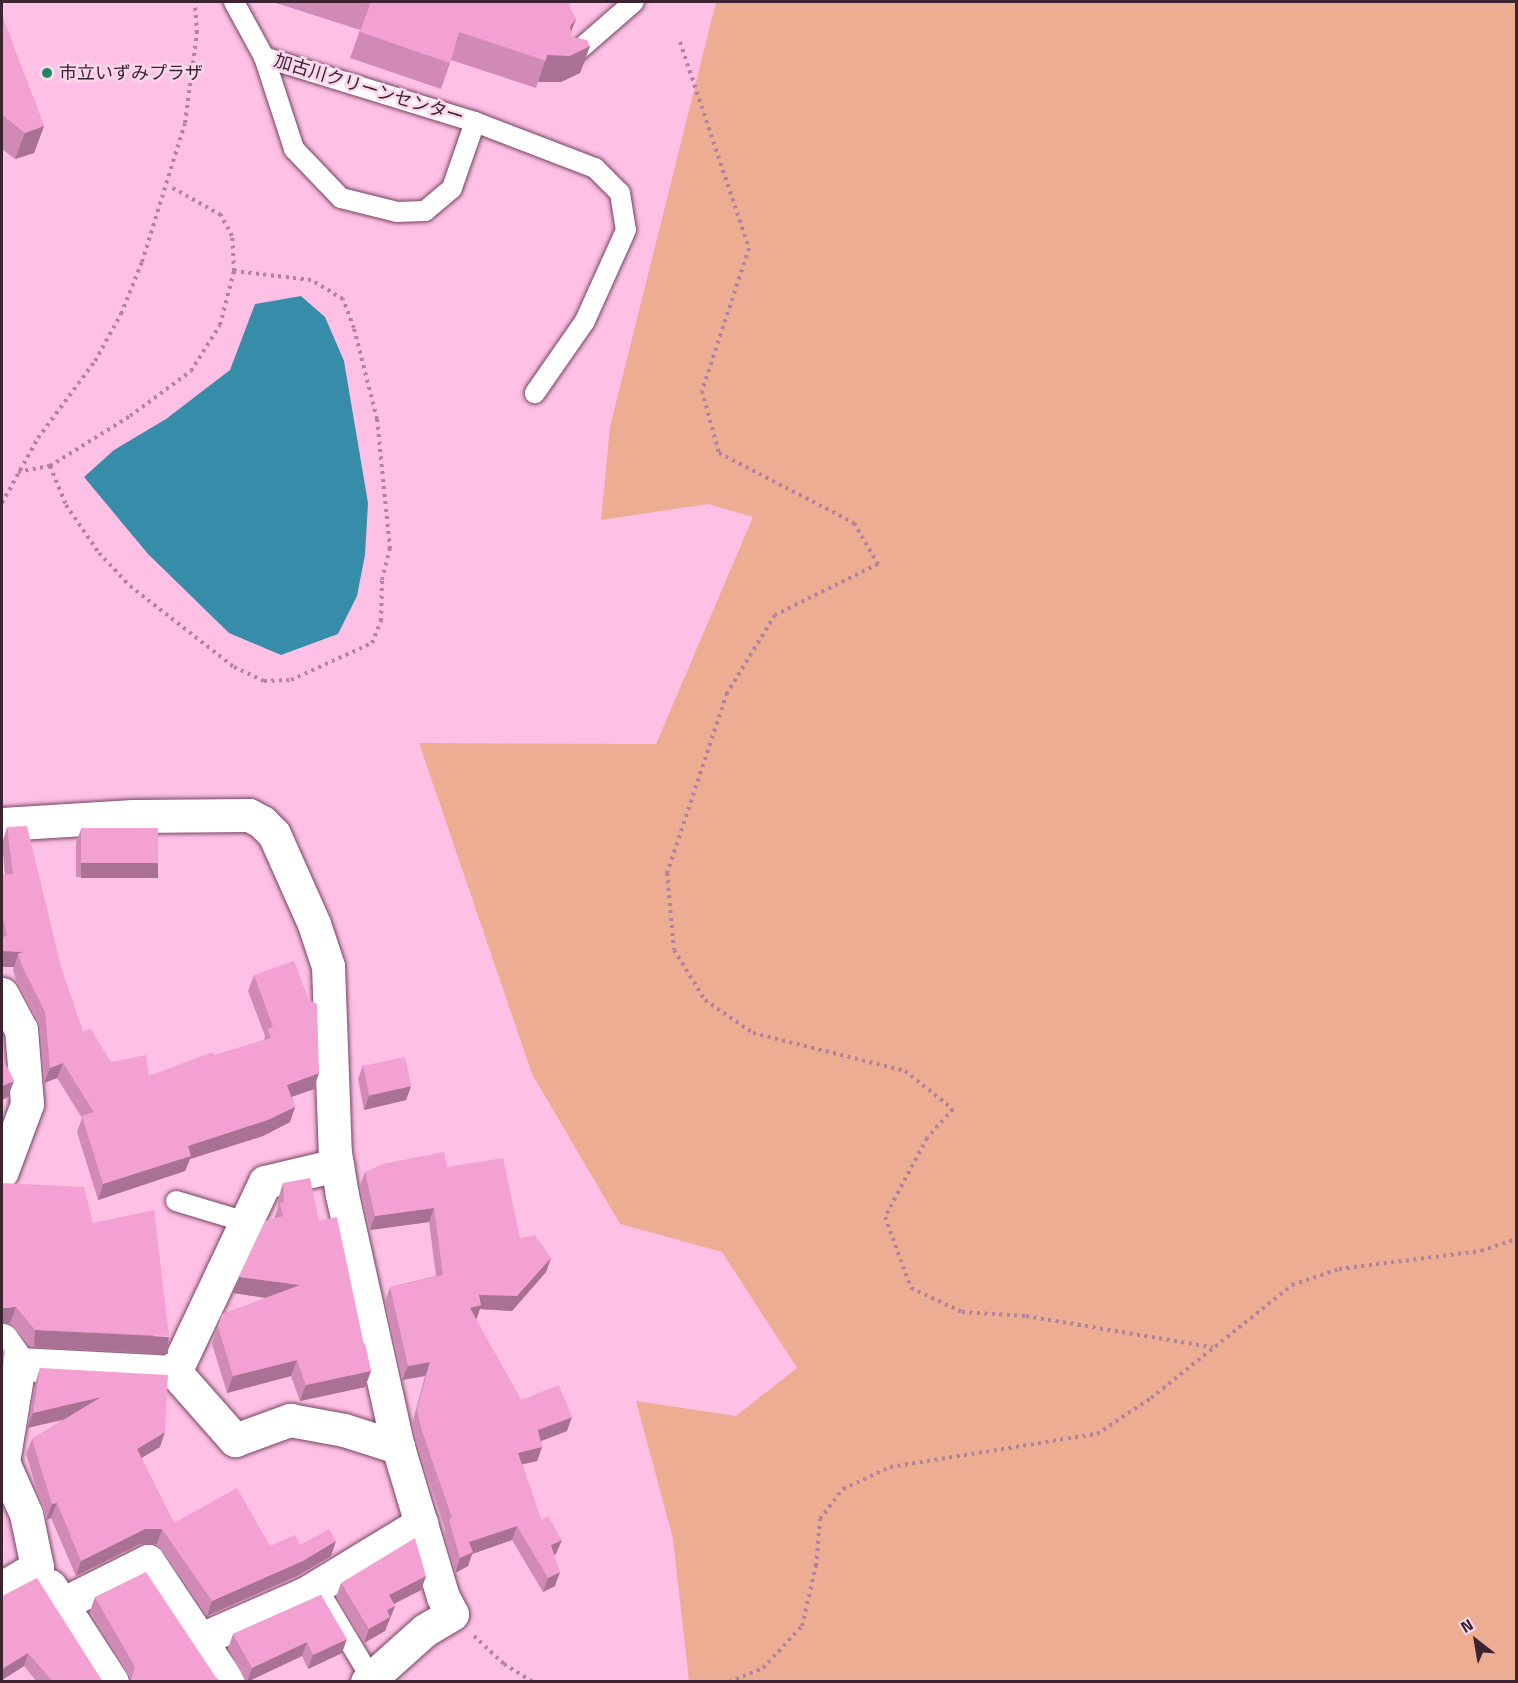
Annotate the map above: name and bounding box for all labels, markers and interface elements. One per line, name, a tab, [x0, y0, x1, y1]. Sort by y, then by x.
street label: 加古川クリーンセンター	[271, 50, 467, 128]
place label: 市立いずみプラザ	[59, 62, 203, 84]
marker: 市立いずみプラザ	[40, 66, 54, 80]
north arrow	[1446, 1611, 1506, 1671]
text: N	[1456, 1612, 1478, 1639]

